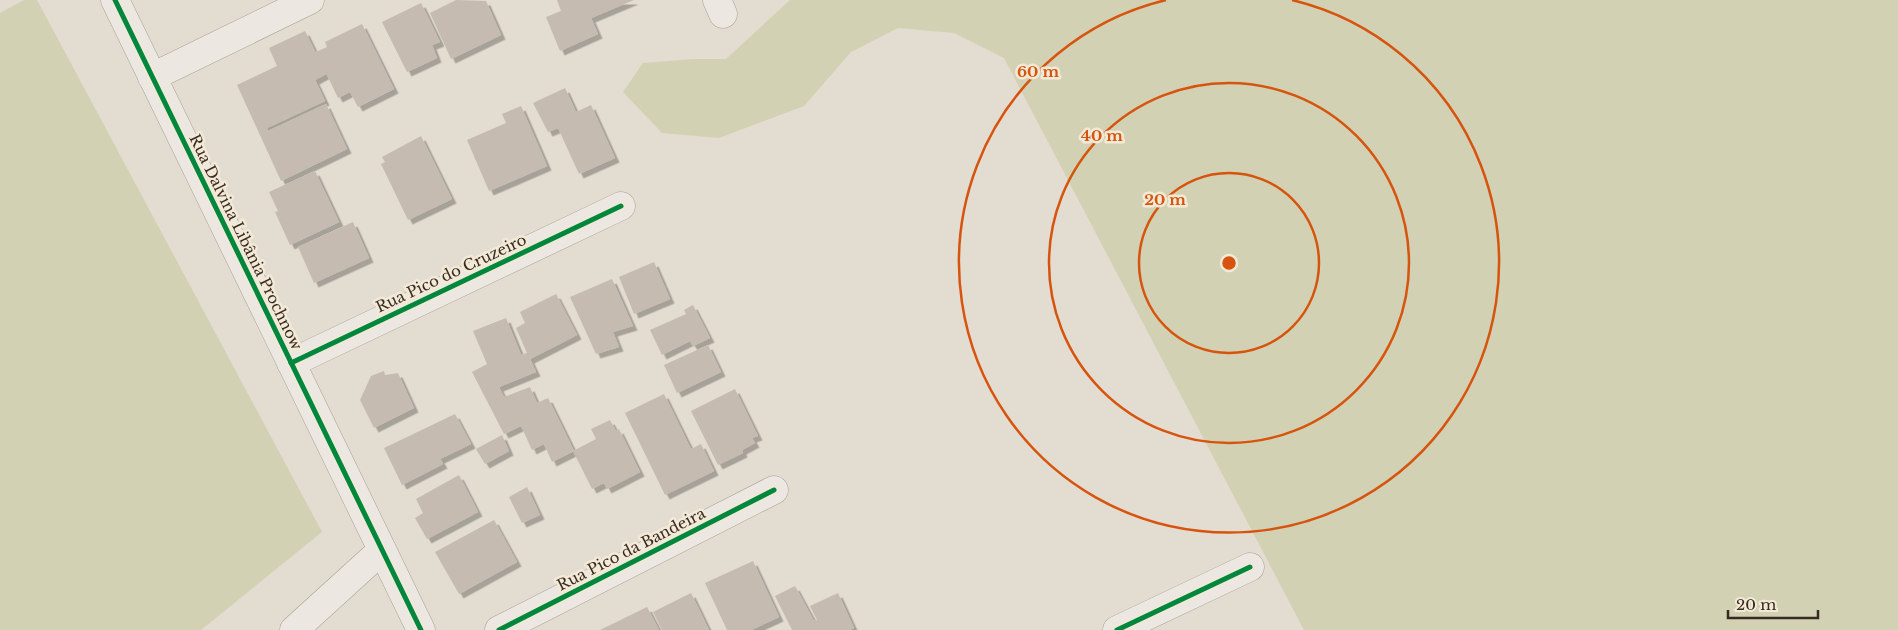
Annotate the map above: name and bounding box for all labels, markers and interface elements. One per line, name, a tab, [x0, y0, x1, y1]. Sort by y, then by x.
text: 60 m	[1017, 62, 1059, 81]
text: 40 m	[1081, 126, 1123, 145]
street label: Rua Dalvina Libânia Prochnow	[185, 131, 307, 353]
text: 20 m	[1144, 190, 1186, 209]
street label: Rua Pico do Cruzeiro	[373, 230, 530, 316]
centre of rings	[1220, 254, 1238, 272]
street label: Rua Pico da Bandeira	[554, 503, 709, 595]
scale bar	[1728, 588, 1818, 620]
text: 20 m	[1736, 595, 1776, 614]

